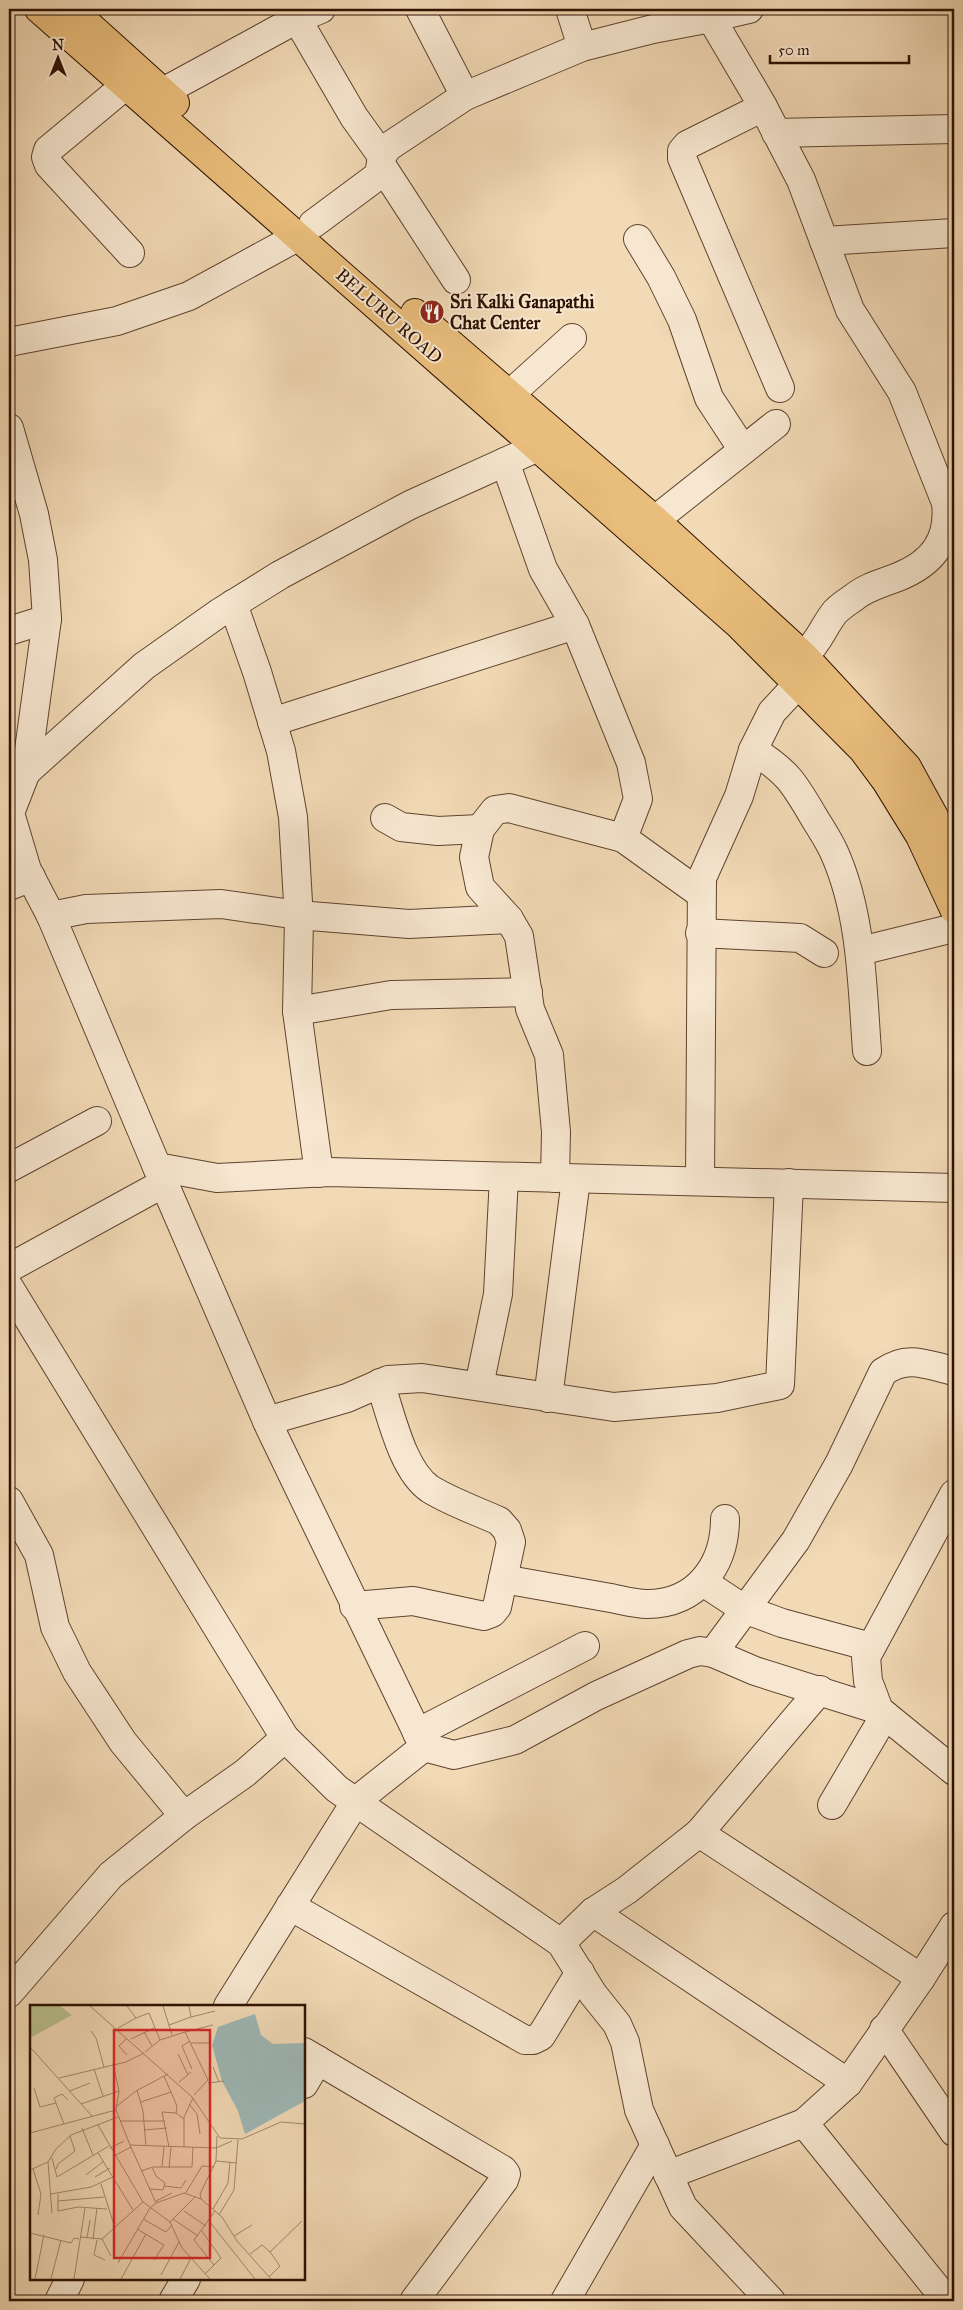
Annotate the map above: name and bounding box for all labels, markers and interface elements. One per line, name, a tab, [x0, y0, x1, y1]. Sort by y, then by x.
north arrow	[32, 32, 82, 82]
scale bar	[770, 32, 909, 64]
text: N	[52, 37, 64, 54]
text: 50 m	[778, 41, 810, 59]
street label: BELURU ROAD	[331, 264, 447, 368]
place label: Sri Kalki Ganapathi Chat Center	[450, 291, 595, 334]
restaurant icon: Sri Kalki Ganapathi Chat Center	[419, 299, 445, 325]
inset map	[30, 2005, 305, 2280]

